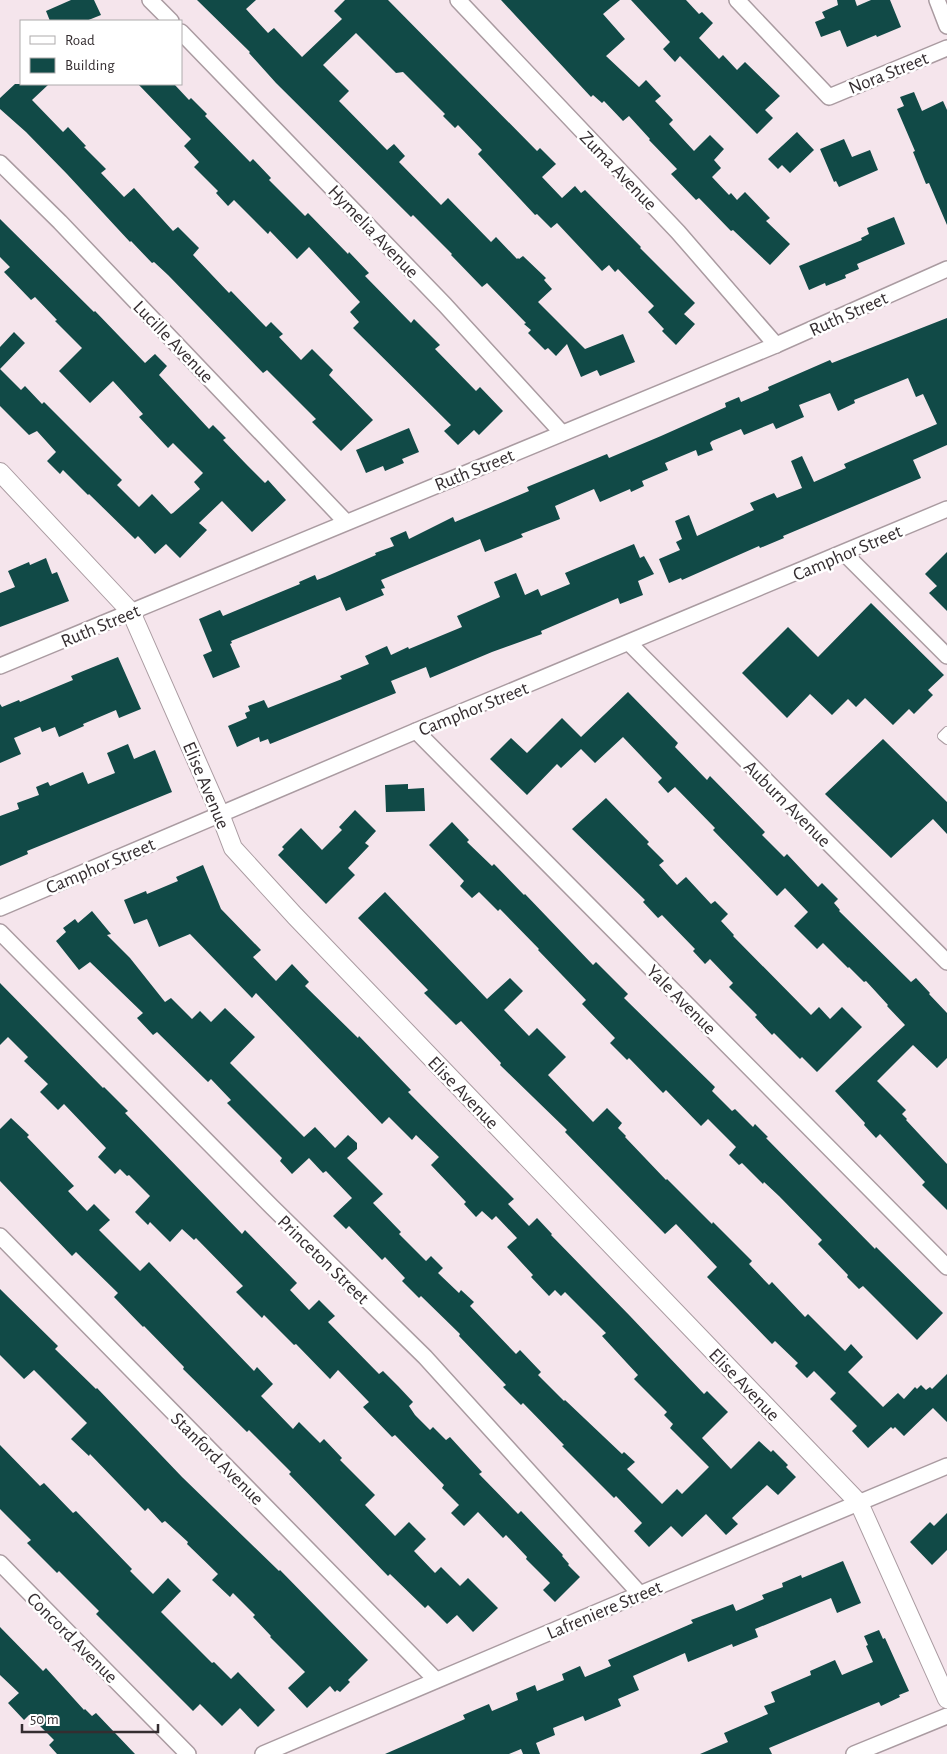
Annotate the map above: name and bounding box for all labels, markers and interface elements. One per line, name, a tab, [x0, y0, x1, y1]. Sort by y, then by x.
legend	[20, 20, 182, 85]
text: Road	[65, 33, 95, 48]
street label: Nora Street	[846, 49, 931, 98]
text: Building	[65, 58, 115, 73]
street label: Zuma Avenue	[576, 128, 660, 214]
street label: Hymelia Avenue	[324, 182, 422, 282]
street label: Ruth Street	[807, 289, 891, 340]
street label: Lucille Avenue	[129, 297, 217, 387]
street label: Ruth Street	[432, 446, 517, 495]
street label: Camphor Street	[790, 522, 905, 585]
street label: Ruth Street	[58, 601, 143, 651]
street label: Camphor Street	[416, 679, 531, 740]
street label: Elise Avenue	[179, 739, 232, 832]
street label: Auburn Avenue	[740, 757, 834, 851]
street label: Camphor Street	[43, 835, 158, 898]
street label: Yale Avenue	[643, 962, 719, 1038]
street label: Elise Avenue	[424, 1053, 502, 1133]
street label: Princeton Street	[274, 1212, 372, 1308]
street label: Elise Avenue	[705, 1345, 783, 1425]
street label: Stanford Avenue	[167, 1409, 267, 1509]
street label: Lafreniere Street	[544, 1578, 665, 1643]
street label: Concord Avenue	[23, 1589, 121, 1687]
scale bar	[22, 1702, 159, 1734]
text: 50 m	[30, 1712, 59, 1727]

